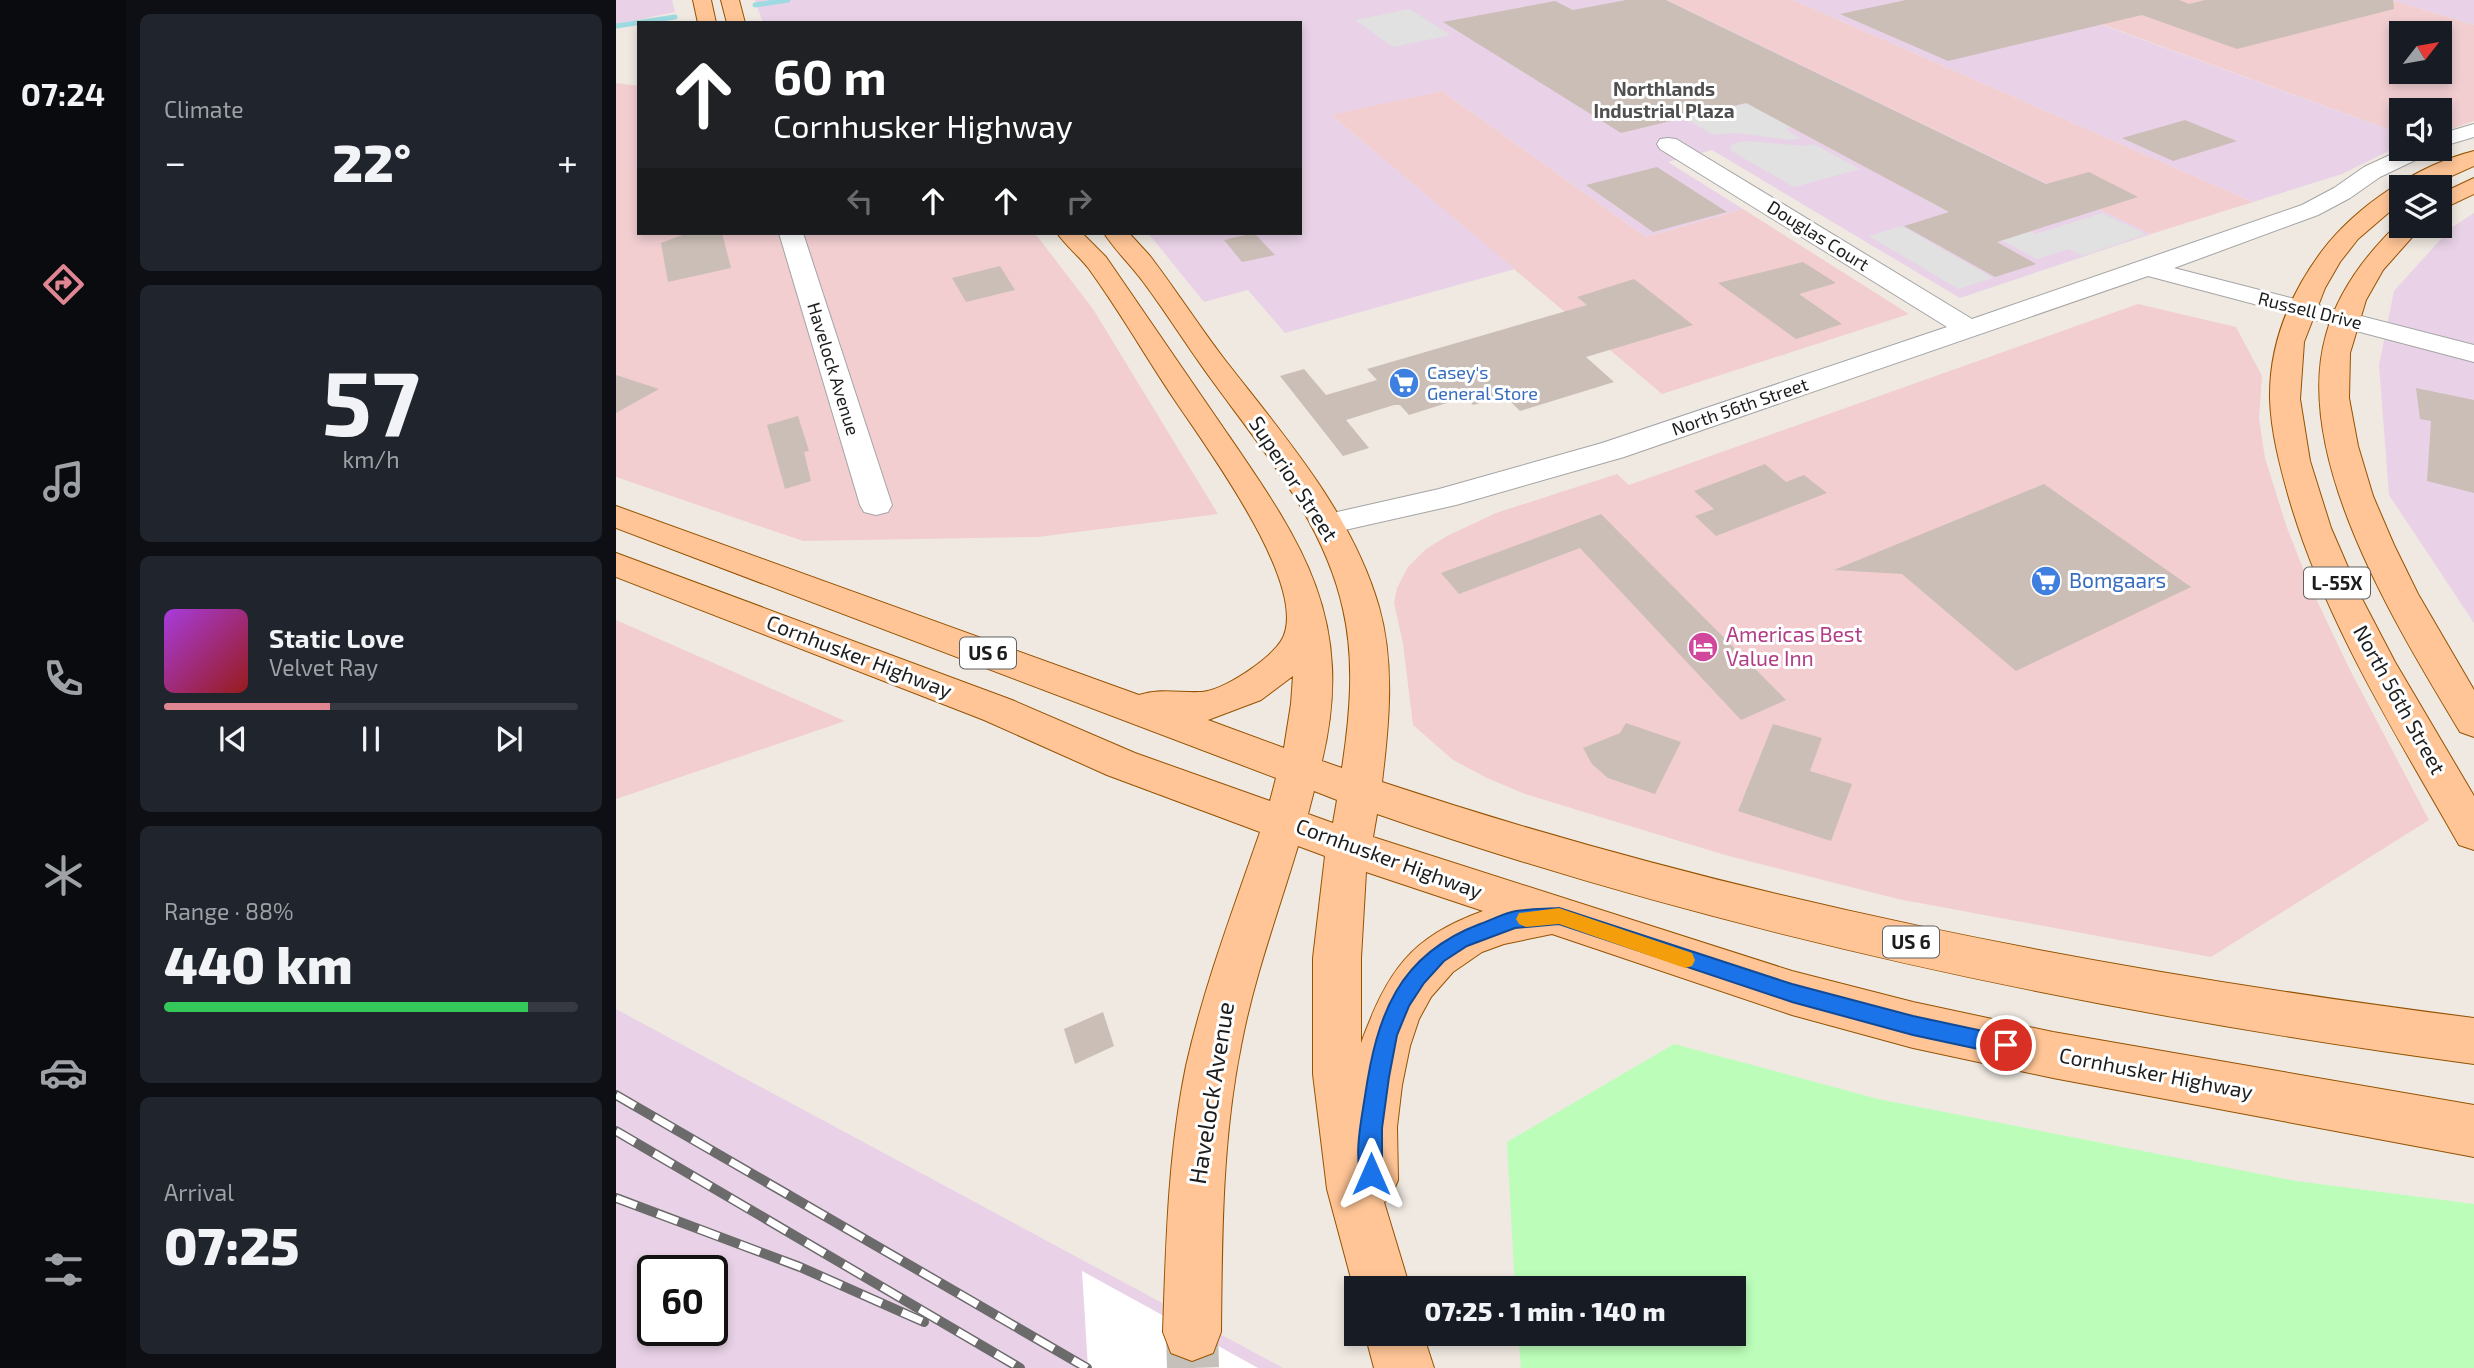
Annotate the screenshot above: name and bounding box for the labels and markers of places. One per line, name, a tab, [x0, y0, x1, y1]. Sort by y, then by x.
place label: Casey's General Store	[1427, 361, 1538, 404]
supermarket icon: Casey's General Store	[1387, 366, 1421, 400]
supermarket icon: Bomgaars	[2029, 564, 2063, 598]
place label: Bomgaars	[2069, 567, 2166, 592]
place label: Americas Best Value Inn	[1726, 621, 1862, 670]
hotel icon: Americas Best Value Inn	[1686, 630, 1720, 664]
pin	[1976, 1015, 2036, 1075]

